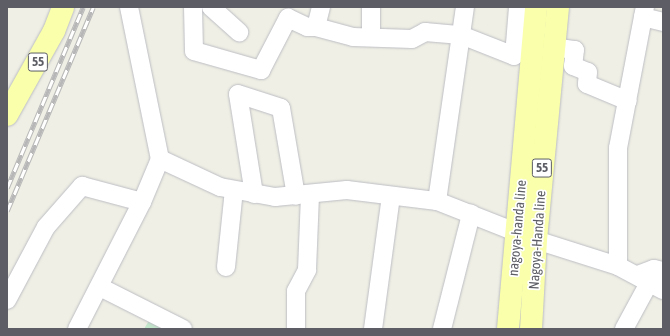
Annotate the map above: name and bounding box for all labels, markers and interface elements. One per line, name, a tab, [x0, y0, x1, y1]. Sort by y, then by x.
road number: 55	[27, 51, 49, 73]
road number: 55	[531, 157, 553, 179]
street label: nagoya-handa line	[504, 179, 530, 277]
street label: Nagoya-Handa line	[525, 190, 549, 290]

